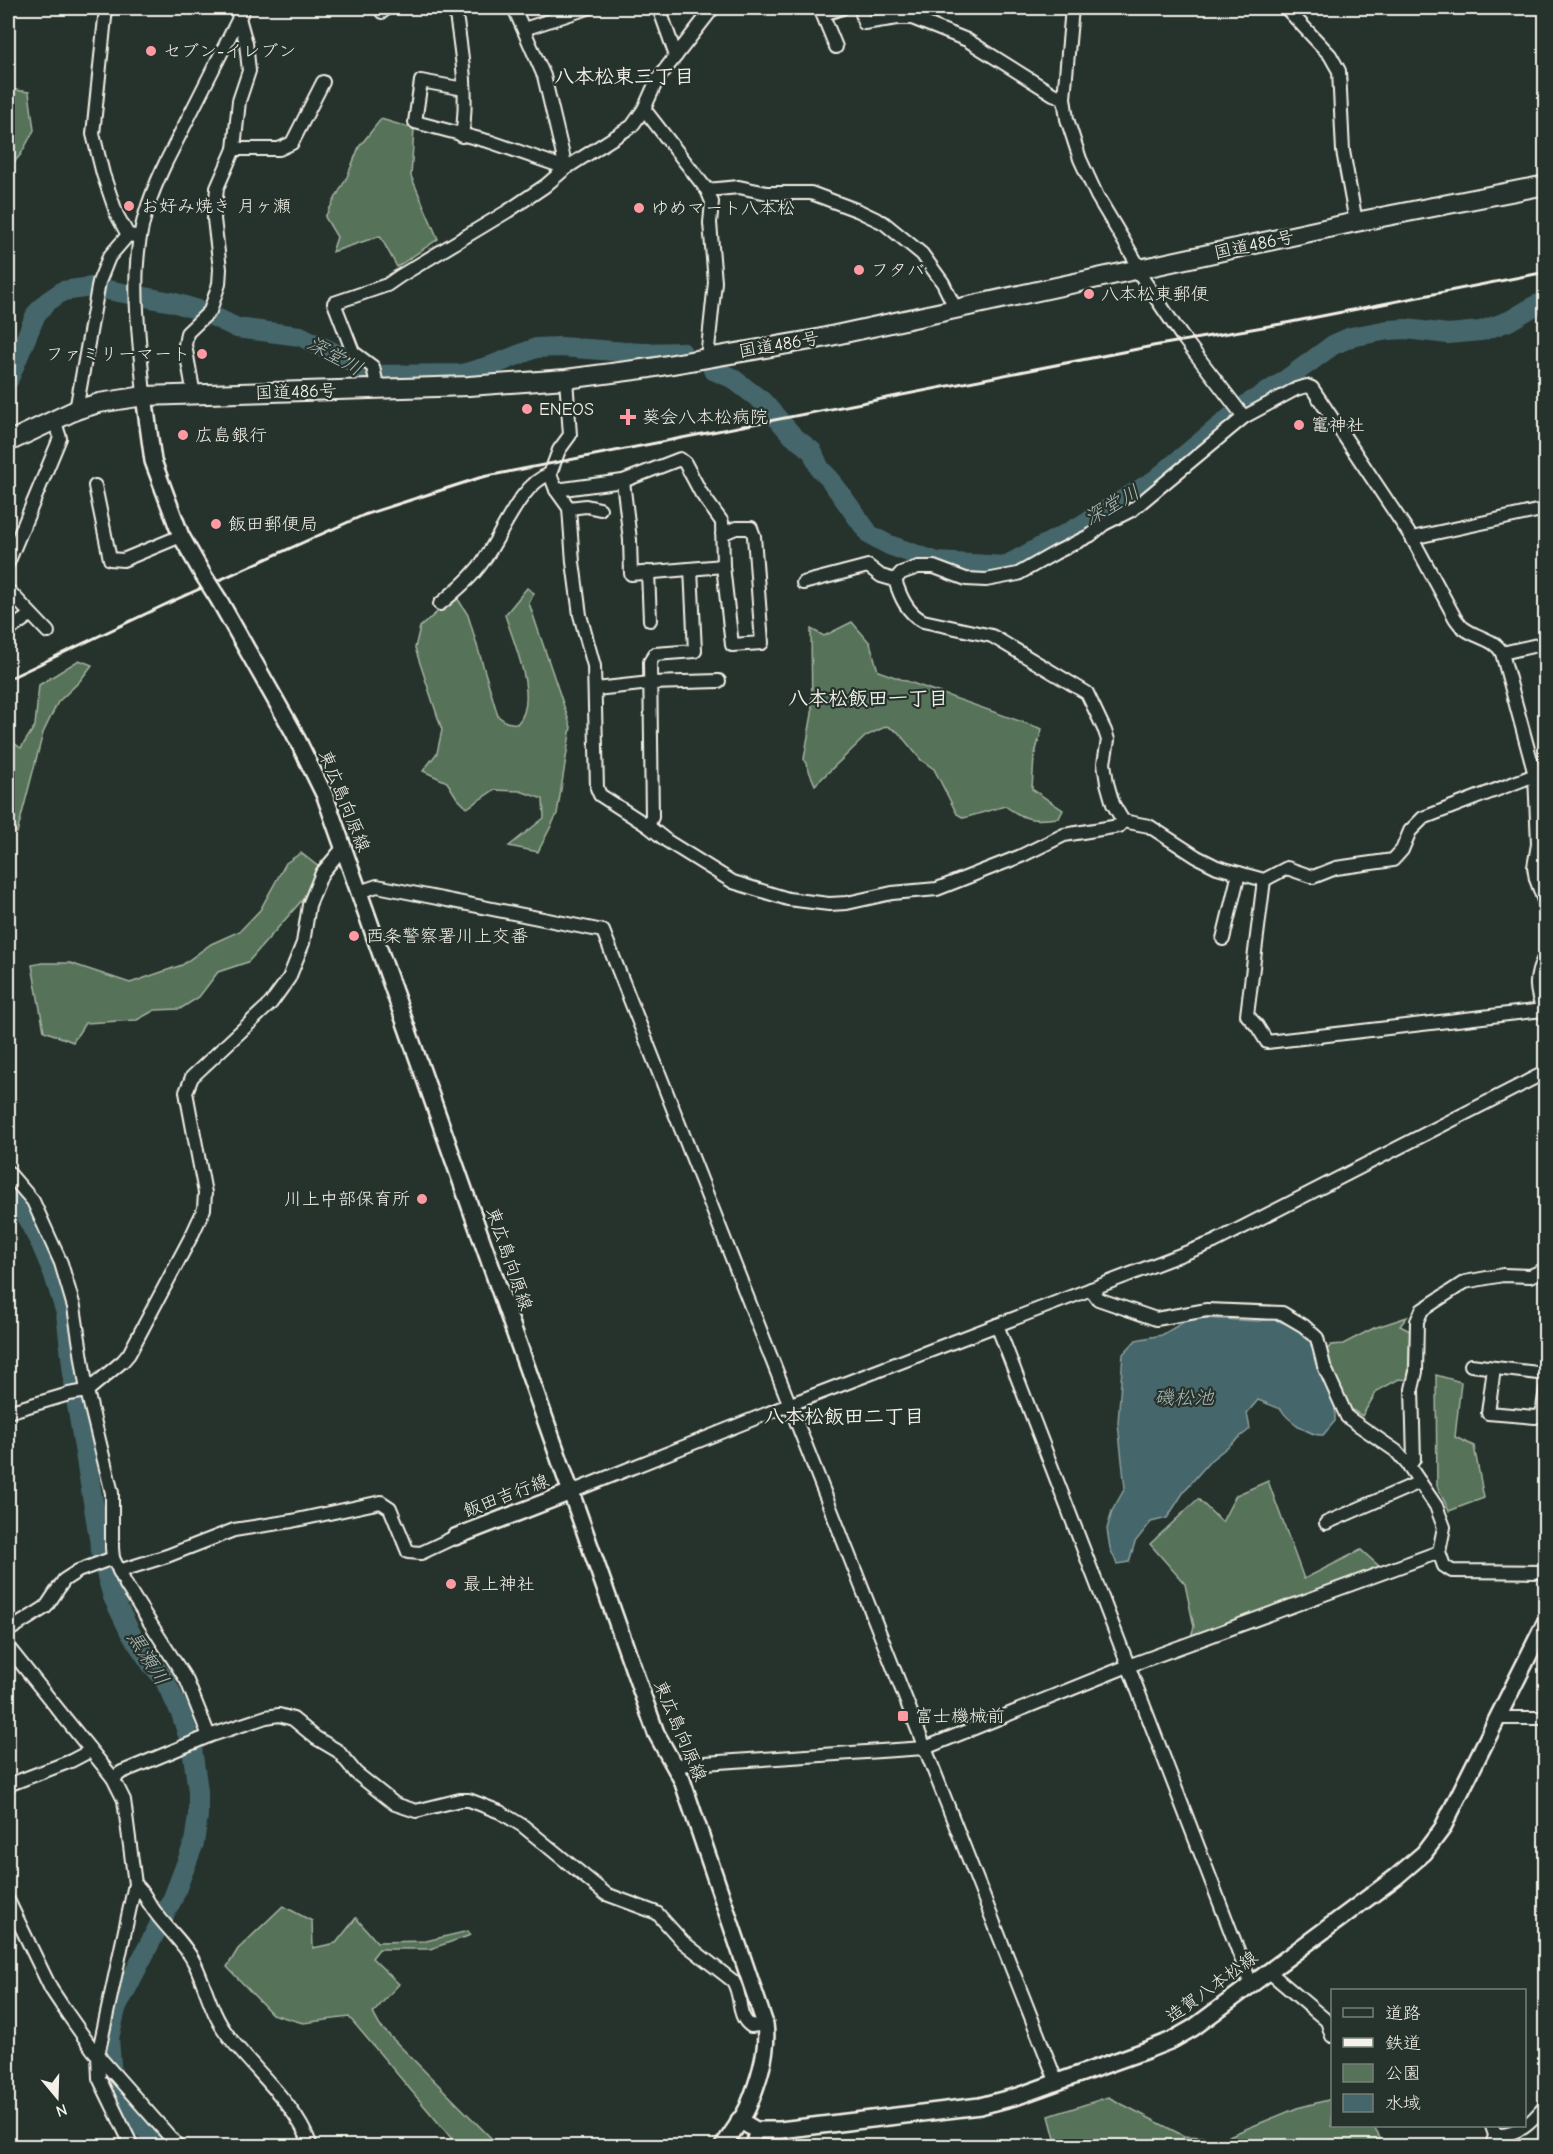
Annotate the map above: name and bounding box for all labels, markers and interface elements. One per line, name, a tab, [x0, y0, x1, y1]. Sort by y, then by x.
place label: セブン-イレブン	[163, 41, 296, 62]
marker: セブン-イレブン	[144, 44, 158, 58]
district label: 八本松東三丁目	[554, 65, 694, 88]
place label: お好み焼き 月ヶ瀬	[141, 196, 291, 217]
place label: ゆめマート八本松	[651, 198, 795, 219]
marker: お好み焼き 月ヶ瀬	[122, 199, 136, 213]
marker: ゆめマート八本松	[632, 201, 646, 215]
street label: 国道486号	[1212, 226, 1296, 264]
place label: フタバ	[871, 260, 925, 281]
marker: フタバ	[852, 263, 866, 277]
place label: 八本松東郵便	[1101, 284, 1209, 305]
marker: 八本松東郵便	[1082, 287, 1096, 301]
street label: 国道486号	[737, 328, 821, 362]
water label: 深堂川	[303, 331, 367, 381]
place label: ファミリーマート	[46, 344, 190, 365]
marker: ファミリーマート	[195, 347, 209, 361]
street label: 国道486号	[255, 380, 337, 404]
place label: ENEOS	[539, 399, 594, 420]
marker: ENEOS	[520, 402, 534, 416]
place label: 葵会八本松病院	[642, 407, 768, 428]
marker: 葵会八本松病院	[619, 408, 637, 426]
place label: 竃神社	[1311, 415, 1365, 436]
marker: 竃神社	[1292, 418, 1306, 432]
place label: 広島銀行	[195, 425, 267, 446]
marker: 広島銀行	[176, 428, 190, 442]
water label: 深堂川	[1080, 480, 1144, 530]
place label: 飯田郵便局	[228, 514, 318, 535]
marker: 飯田郵便局	[209, 517, 223, 531]
district label: 八本松飯田一丁目	[788, 687, 948, 710]
street label: 東広島向原線	[314, 747, 374, 855]
place label: 西条警察署川上交番	[366, 926, 528, 947]
marker: 西条警察署川上交番	[347, 929, 361, 943]
place label: 川上中部保育所	[284, 1189, 410, 1210]
marker: 川上中部保育所	[415, 1192, 429, 1206]
street label: 東広島向原線	[481, 1205, 537, 1313]
water label: 磯松池	[1154, 1386, 1215, 1409]
district label: 八本松飯田二丁目	[764, 1405, 924, 1428]
street label: 飯田吉行線	[460, 1470, 552, 1522]
place label: 最上神社	[463, 1574, 535, 1595]
marker: 最上神社	[444, 1577, 458, 1591]
water label: 黒瀬川	[122, 1626, 174, 1690]
street label: 東広島向原線	[649, 1677, 711, 1785]
place label: 富士機械前	[915, 1706, 1005, 1727]
marker: 富士機械前	[896, 1709, 910, 1723]
street label: 造賀八本松線	[1162, 1947, 1262, 2027]
legend	[1331, 1989, 1526, 2127]
text: 道路	[1385, 2003, 1421, 2024]
text: 鉄道	[1385, 2033, 1421, 2054]
text: 公園	[1385, 2063, 1421, 2084]
north arrow	[27, 2067, 87, 2127]
text: 水域	[1385, 2093, 1421, 2114]
text: N	[54, 2100, 69, 2120]

